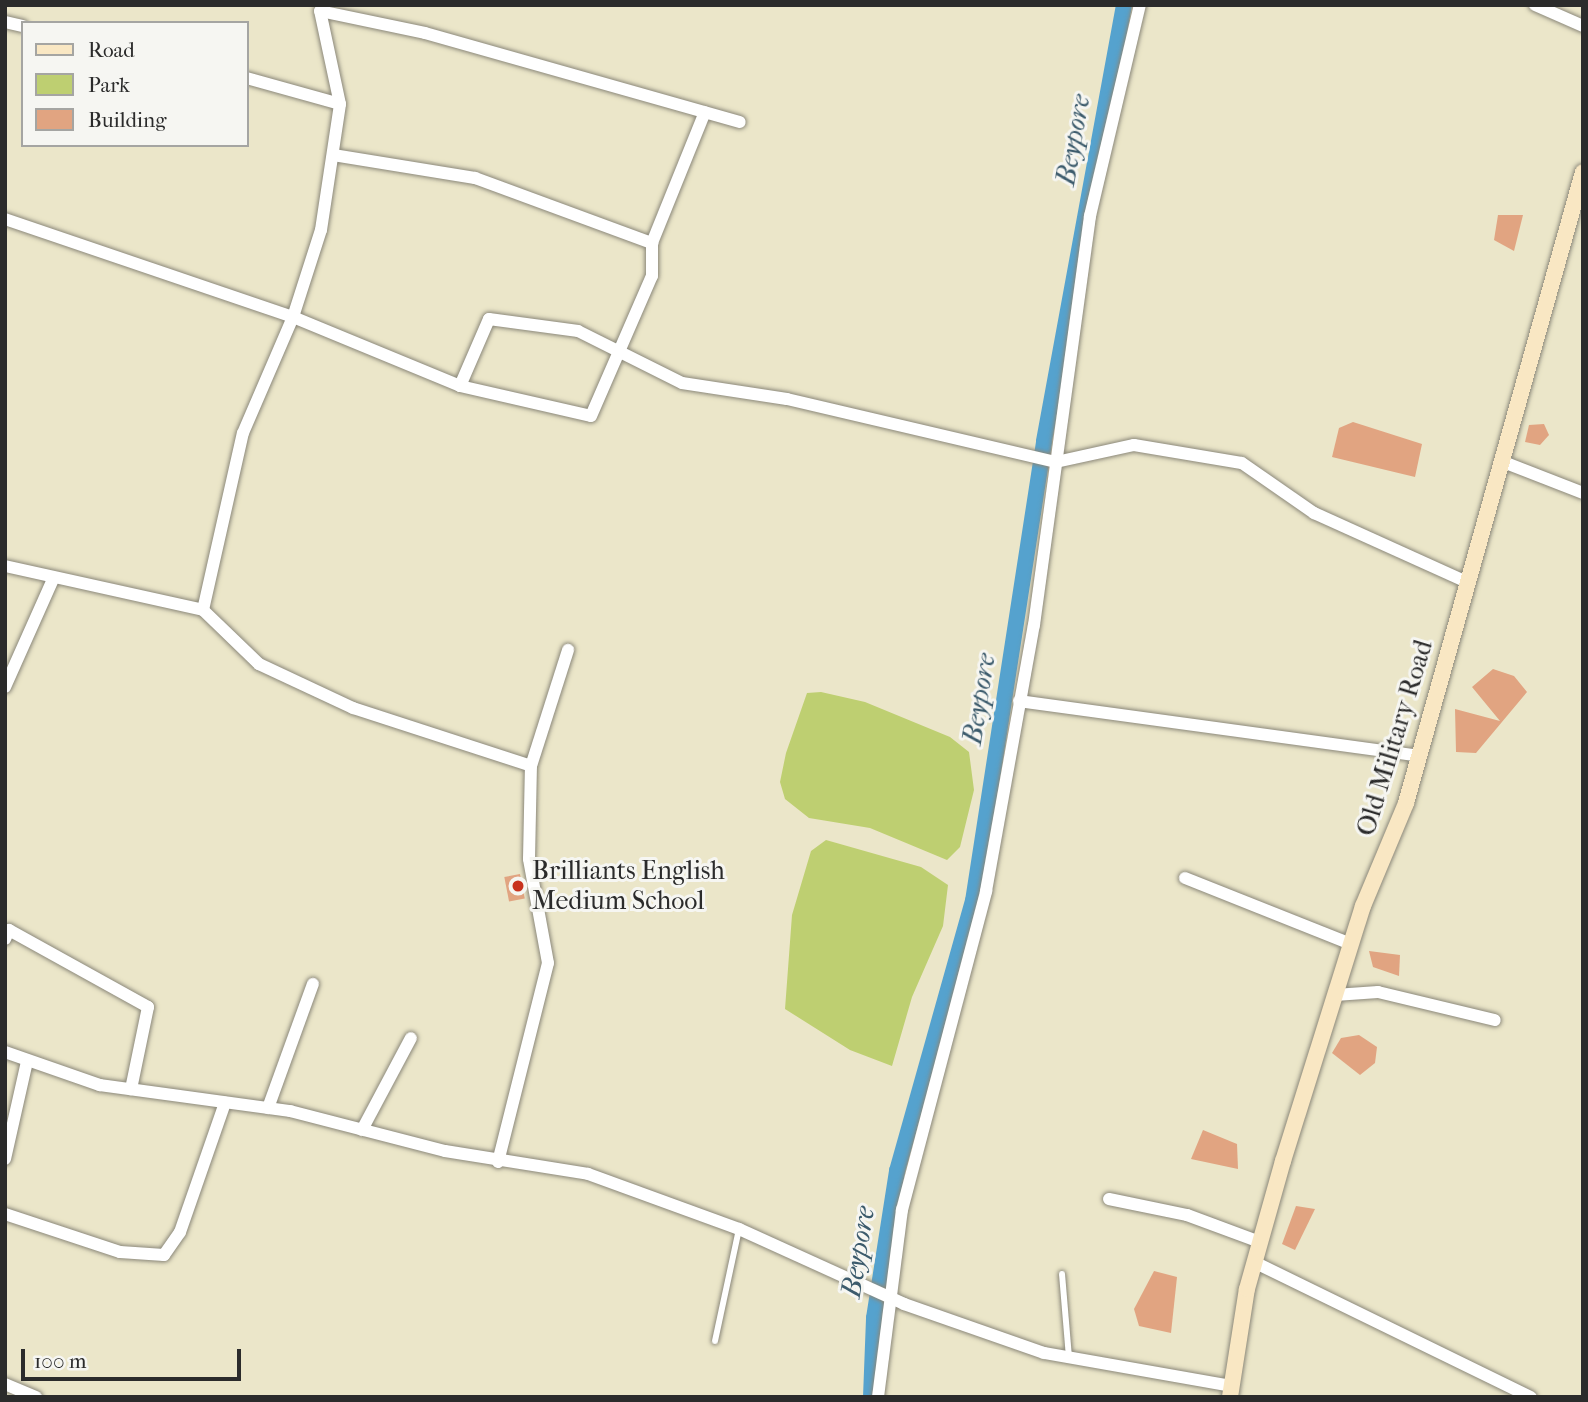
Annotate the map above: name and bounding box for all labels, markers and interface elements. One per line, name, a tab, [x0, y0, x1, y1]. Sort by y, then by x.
legend	[21, 21, 248, 147]
text: Road	[88, 38, 135, 62]
text: Park	[88, 73, 130, 97]
water label: Beypore	[1048, 92, 1098, 188]
text: Building	[88, 108, 166, 132]
street label: Old Military Road	[1350, 636, 1440, 840]
water label: Beypore	[955, 651, 1003, 747]
place label: Brilliants English Medium School	[532, 855, 725, 917]
marker: Brilliants English Medium School	[510, 878, 526, 894]
water label: Beypore	[834, 1204, 882, 1300]
scale bar	[24, 1336, 245, 1380]
text: 100 m	[34, 1349, 87, 1373]

